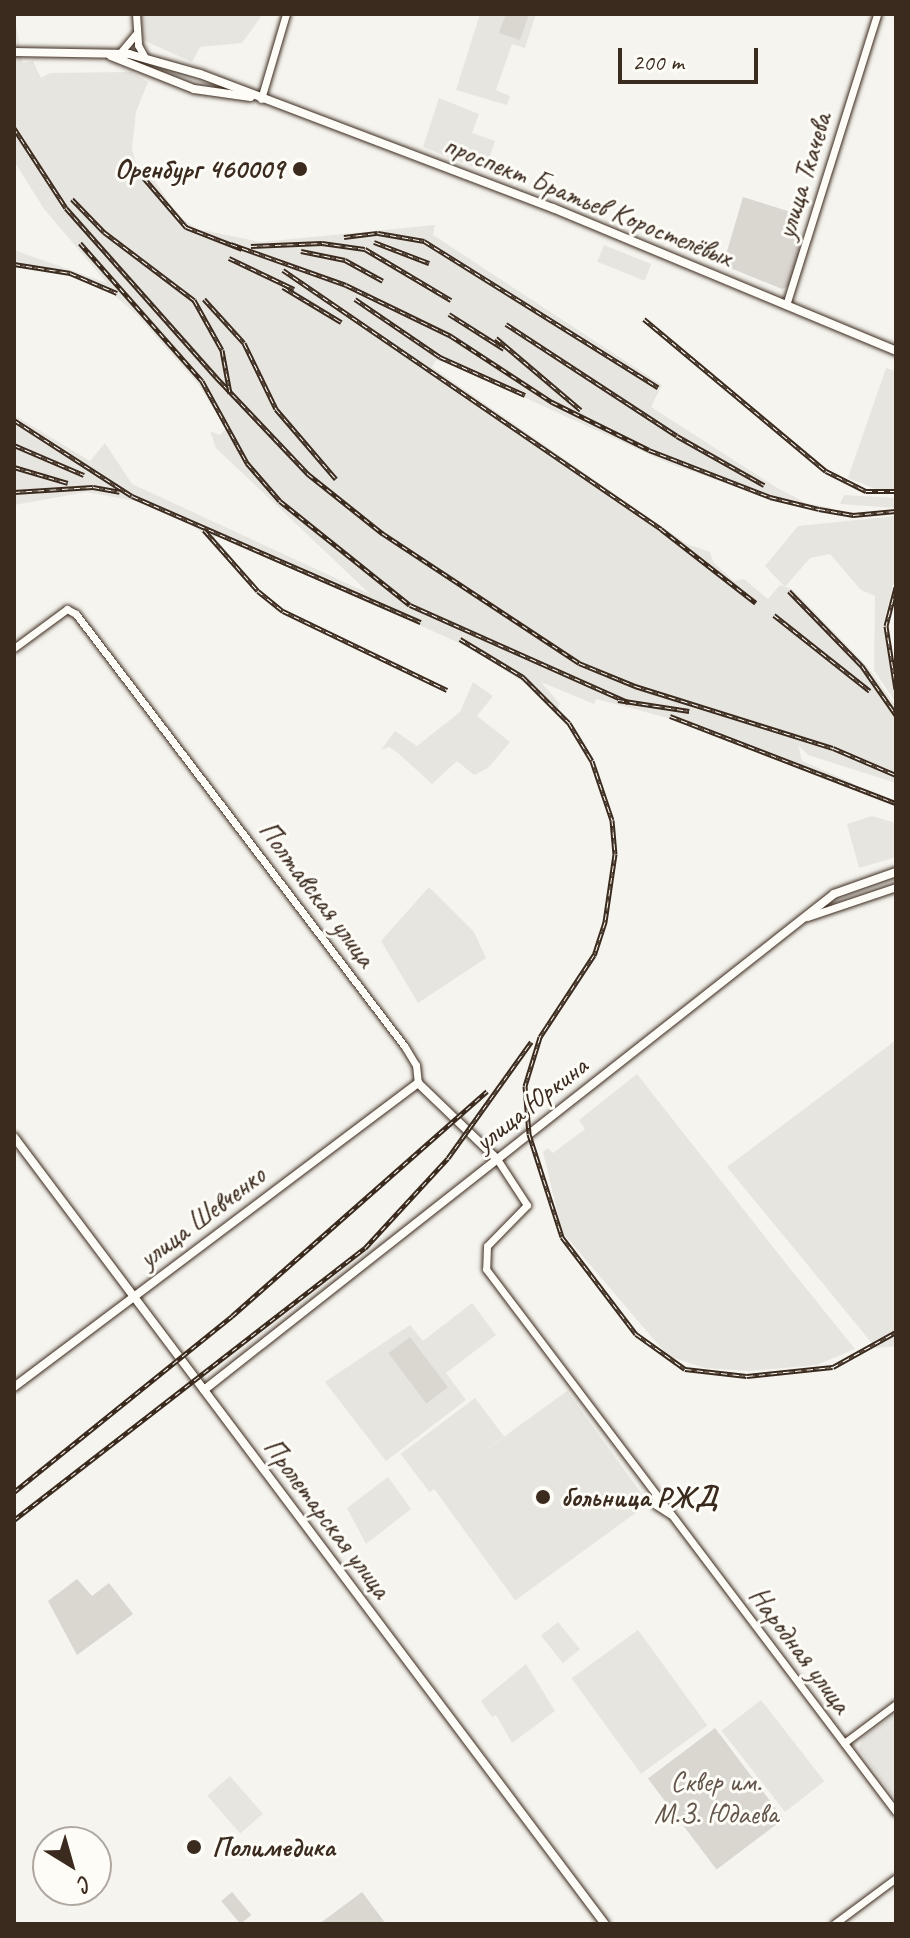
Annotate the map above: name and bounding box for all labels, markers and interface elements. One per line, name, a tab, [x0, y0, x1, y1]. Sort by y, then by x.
scale bar	[622, 32, 762, 82]
text: 200 m	[632, 47, 684, 77]
street label: улица Ткачева	[769, 108, 839, 244]
street label: проспект Братьев Коростелёвых	[438, 127, 738, 275]
place label: Оренбург 460009	[115, 152, 284, 186]
marker: Оренбург 460009	[291, 160, 309, 178]
street label: Полтавская улица	[251, 814, 383, 974]
street label: улица Юркина	[468, 1049, 594, 1159]
street label: улица Шевченко	[132, 1158, 272, 1276]
street label: Пролетарская улица	[255, 1431, 399, 1605]
place label: больница РЖД	[561, 1480, 718, 1514]
marker: больница РЖД	[532, 1486, 554, 1508]
street label: Народная улица	[741, 1580, 859, 1720]
park label: Сквер им. М.З. Юдаева	[654, 1765, 778, 1831]
north arrow	[32, 1826, 112, 1906]
place label: Полимедика	[212, 1830, 335, 1864]
marker: Полимедика	[183, 1836, 205, 1858]
text: С	[72, 1869, 98, 1898]

